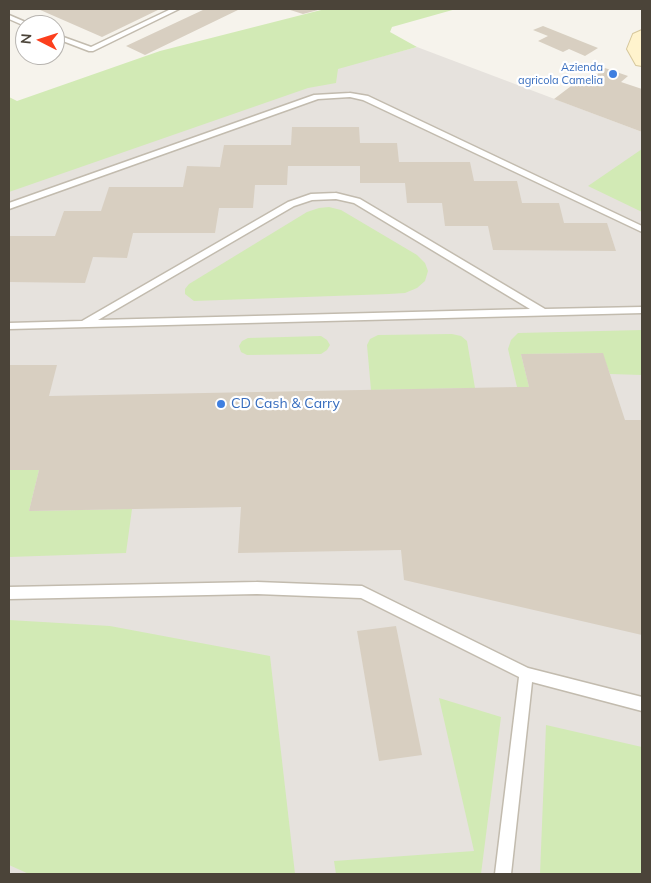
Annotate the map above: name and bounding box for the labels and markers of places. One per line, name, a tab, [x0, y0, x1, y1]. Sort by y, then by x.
place label: Azienda agricola Camelia	[518, 61, 603, 87]
marker: Azienda agricola Camelia	[607, 68, 619, 80]
place label: CD Cash & Carry	[231, 396, 340, 412]
marker: CD Cash & Carry	[215, 398, 227, 410]

